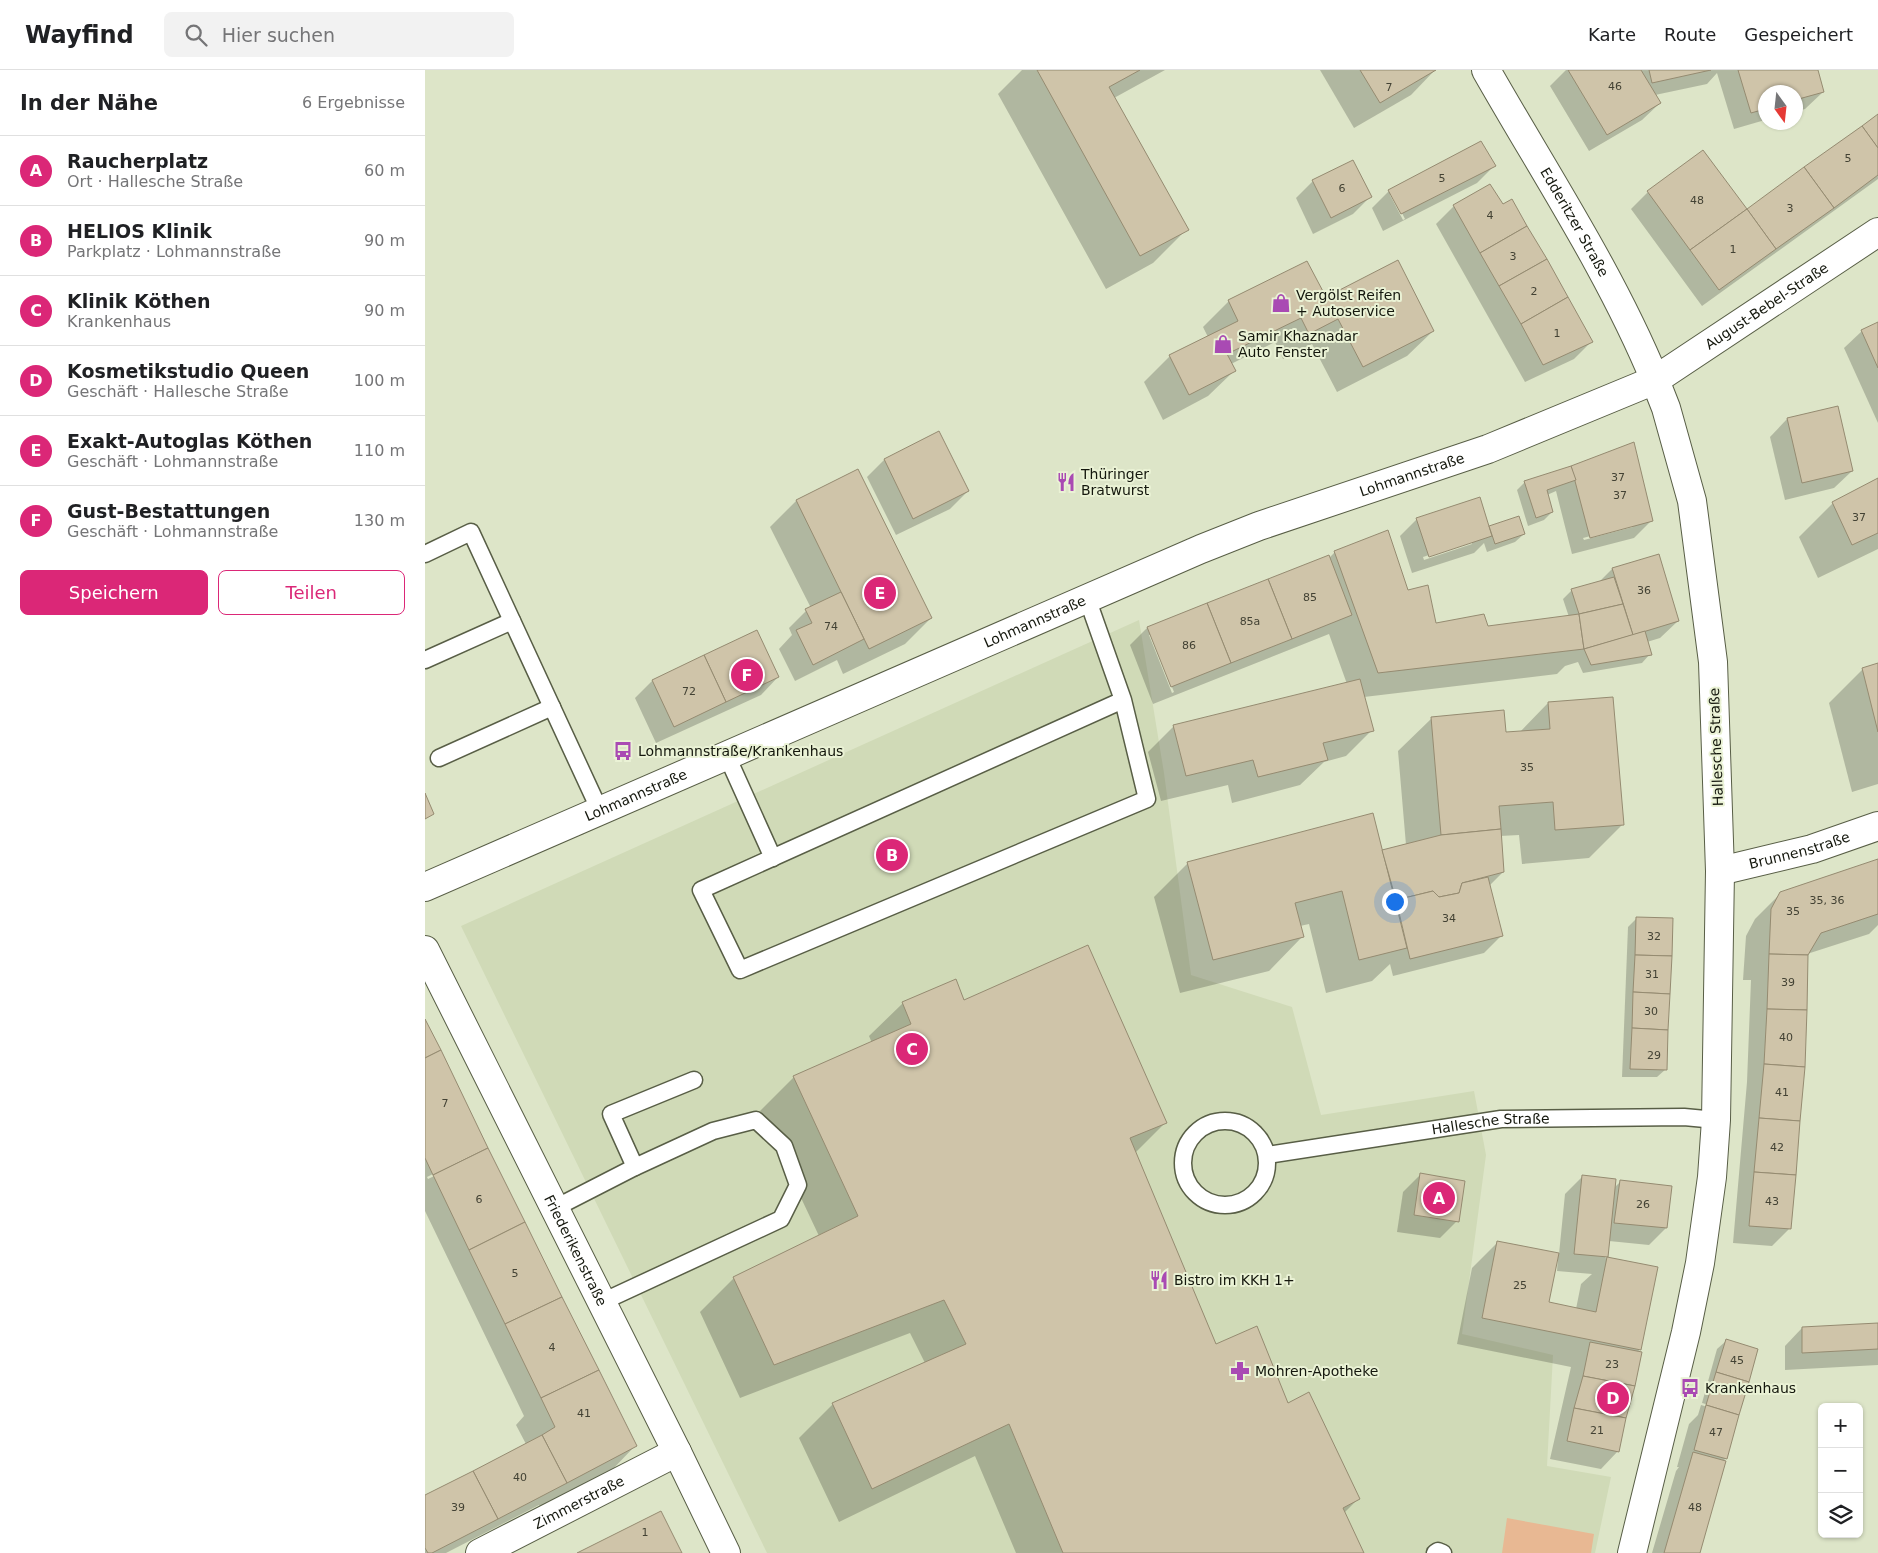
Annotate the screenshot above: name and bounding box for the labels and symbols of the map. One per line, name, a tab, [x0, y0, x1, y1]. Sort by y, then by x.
house number: 46	[1608, 80, 1622, 93]
house number: 7	[1386, 81, 1393, 94]
north arrow	[1758, 85, 1803, 130]
house number: 5	[1845, 152, 1852, 165]
street label: Edderitzer Straße	[1537, 165, 1612, 279]
house number: 5	[1439, 172, 1446, 185]
house number: 6	[1339, 182, 1346, 195]
house number: 48	[1690, 194, 1704, 207]
house number: 3	[1787, 202, 1794, 215]
house number: 4	[1487, 209, 1494, 222]
house number: 1	[1730, 243, 1737, 256]
house number: 3	[1510, 250, 1517, 263]
street label: August-Bebel-Straße	[1702, 259, 1831, 353]
house number: 2	[1531, 285, 1538, 298]
place label: Vergölst Reifen + Autoservice	[1296, 287, 1401, 319]
shop icon: Vergölst Reifen + Autoservice	[1270, 292, 1292, 314]
house number: 1	[1554, 327, 1561, 340]
place label: Samir Khaznadar Auto Fenster	[1238, 328, 1358, 360]
shop icon: Samir Khaznadar Auto Fenster	[1212, 333, 1234, 355]
street label: Lohmannstraße	[1357, 450, 1466, 500]
place label: Thüringer Bratwurst	[1080, 466, 1150, 498]
restaurant icon: Thüringer Bratwurst	[1055, 471, 1077, 493]
house number: 37	[1611, 471, 1625, 484]
house number: 37	[1613, 489, 1627, 502]
house number: 37	[1852, 511, 1866, 524]
pin: E	[864, 574, 896, 612]
house number: 36	[1637, 584, 1651, 597]
house number: 85	[1303, 591, 1317, 604]
street label: Lohmannstraße	[981, 592, 1088, 651]
house number: 85a	[1240, 615, 1260, 628]
house number: 74	[824, 620, 838, 633]
house number: 86	[1182, 639, 1196, 652]
pin: F	[731, 656, 763, 694]
house number: 72	[682, 685, 696, 698]
street label: Hallesche Straße	[1706, 687, 1726, 807]
bus stop icon: Lohmannstraße/Krankenhaus	[612, 740, 634, 762]
place label: Lohmannstraße/Krankenhaus	[638, 743, 843, 759]
house number: 35	[1520, 761, 1534, 774]
street label: Lohmannstraße	[582, 766, 689, 824]
street label: Brunnenstraße	[1747, 828, 1852, 872]
pin: B	[876, 836, 908, 874]
your location	[1382, 889, 1408, 915]
house number: 35, 36	[1810, 894, 1845, 907]
house number: 35	[1786, 905, 1800, 918]
house number: 34	[1442, 912, 1456, 925]
house number: 32	[1647, 930, 1661, 943]
house number: 31	[1645, 968, 1659, 981]
house number: 39	[1781, 976, 1795, 989]
house number: 30	[1644, 1005, 1658, 1018]
pin: C	[896, 1030, 928, 1068]
house number: 40	[1779, 1031, 1793, 1044]
house number: 29	[1647, 1049, 1661, 1062]
house number: 41	[1775, 1086, 1789, 1099]
house number: 7	[442, 1097, 449, 1110]
street label: Hallesche Straße	[1431, 1110, 1550, 1138]
house number: 42	[1770, 1141, 1784, 1154]
pin: A	[1423, 1179, 1455, 1217]
street label: Friederikenstraße	[541, 1192, 610, 1308]
house number: 6	[476, 1193, 483, 1206]
house number: 43	[1765, 1195, 1779, 1208]
house number: 26	[1636, 1198, 1650, 1211]
house number: 5	[512, 1267, 519, 1280]
restaurant icon: Bistro im KKH 1+	[1148, 1269, 1170, 1291]
place label: Bistro im KKH 1+	[1174, 1272, 1295, 1288]
house number: 25	[1513, 1279, 1527, 1292]
house number: 4	[549, 1341, 556, 1354]
house number: 45	[1730, 1354, 1744, 1367]
house number: 23	[1605, 1358, 1619, 1371]
pharmacy icon: Mohren-Apotheke	[1229, 1360, 1251, 1382]
place label: Mohren-Apotheke	[1255, 1363, 1378, 1379]
bus stop icon: Krankenhaus	[1679, 1377, 1701, 1399]
pin: D	[1597, 1379, 1629, 1417]
place label: Krankenhaus	[1705, 1380, 1796, 1396]
house number: 41	[577, 1407, 591, 1420]
house number: 21	[1590, 1424, 1604, 1437]
house number: 47	[1709, 1426, 1723, 1439]
house number: 40	[513, 1471, 527, 1484]
street label: Zimmerstraße	[531, 1472, 627, 1532]
house number: 39	[451, 1501, 465, 1514]
house number: 48	[1688, 1501, 1702, 1514]
house number: 1	[642, 1526, 649, 1539]

